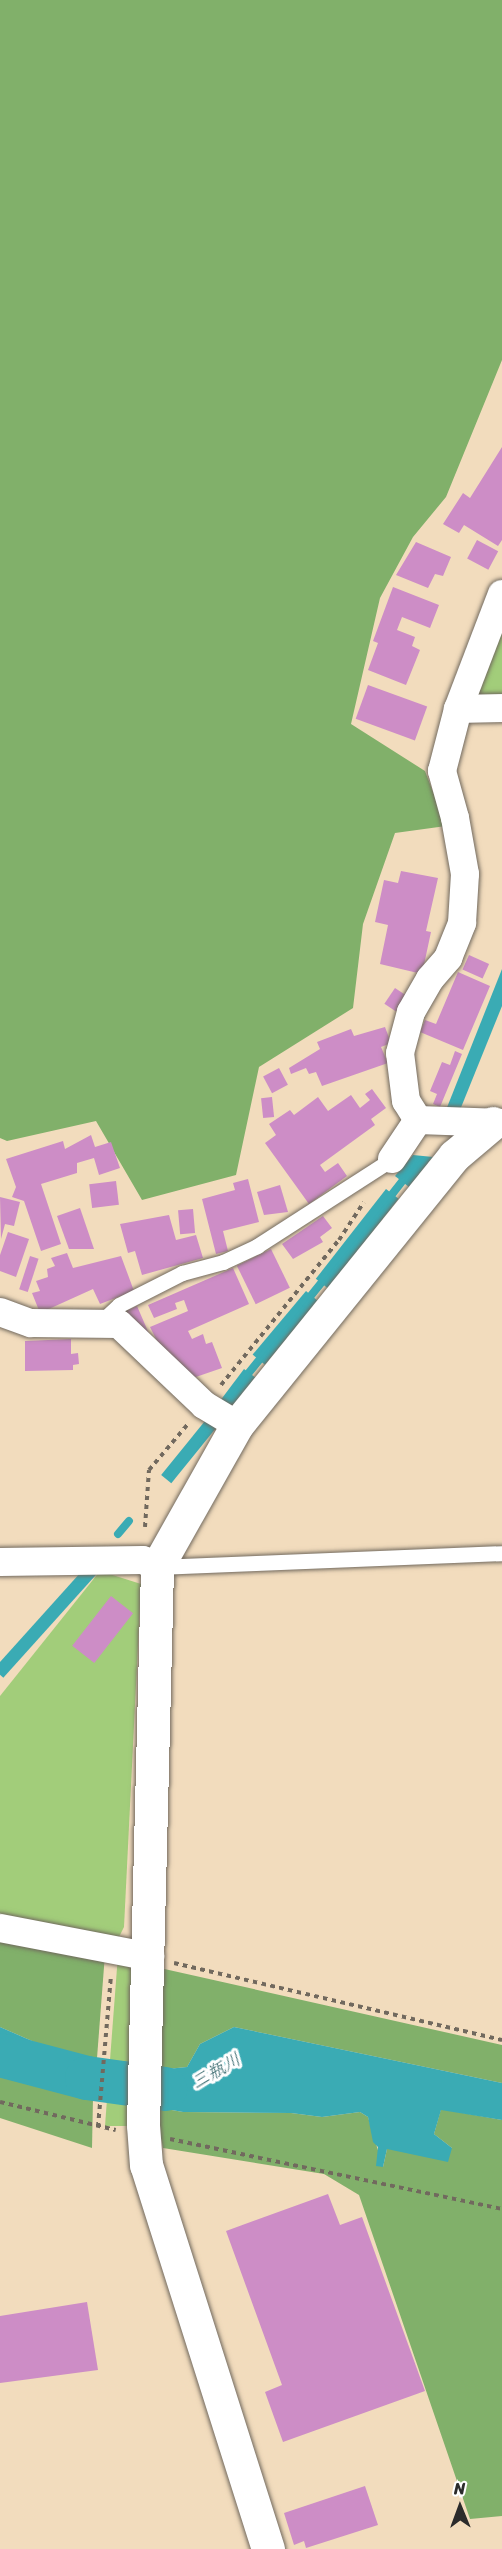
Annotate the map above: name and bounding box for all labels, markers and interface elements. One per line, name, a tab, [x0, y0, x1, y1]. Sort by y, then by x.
water label: 三瓶川	[187, 2048, 245, 2094]
text: N	[454, 2474, 465, 2503]
north arrow	[430, 2477, 490, 2537]

